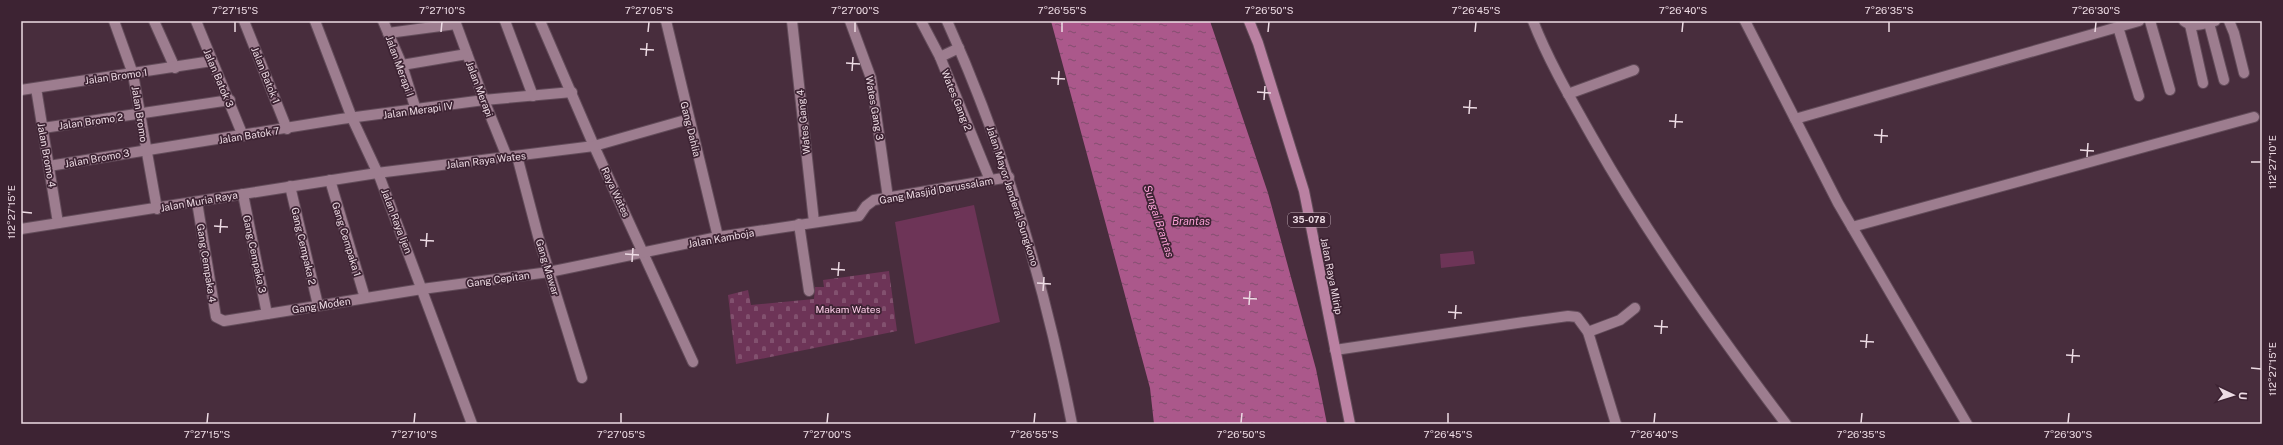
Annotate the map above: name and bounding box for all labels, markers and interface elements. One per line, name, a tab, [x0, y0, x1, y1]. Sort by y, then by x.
text: 7°27'15"S	[212, 4, 259, 16]
text: 7°27'10"S	[419, 4, 465, 16]
text: 7°27'05"S	[625, 4, 674, 16]
text: 7°27'00"S	[831, 4, 879, 16]
text: 7°26'55"S	[1037, 4, 1087, 16]
text: 7°26'50"S	[1245, 4, 1294, 16]
text: 7°26'45"S	[1452, 4, 1501, 16]
text: 7°26'40"S	[1659, 4, 1708, 16]
text: 7°26'35"S	[1865, 4, 1914, 16]
text: 7°26'30"S	[2072, 4, 2121, 16]
street label: Jalan Merapi I	[383, 34, 417, 98]
street label: Jalan Batok 1	[249, 45, 283, 105]
street label: Jalan Batok 3	[201, 47, 237, 109]
street label: Jalan Merapi	[464, 60, 496, 118]
street label: Jalan Bromo 1	[84, 66, 148, 86]
street label: Wates Gang 2	[939, 68, 975, 132]
street label: Wates Gang 3	[863, 75, 887, 141]
street label: Jalan Bromo	[130, 85, 150, 143]
street label: Wates Gang 4	[794, 89, 812, 155]
street label: Jalan Merapi IV	[382, 99, 454, 121]
street label: Gang Dahlia	[678, 100, 704, 158]
street label: Jalan Bromo 2	[58, 111, 124, 131]
street label: Jalan Bromo 4	[35, 122, 59, 188]
street label: Jalan Batok 7	[218, 124, 280, 146]
street label: Jalan Mayor Jenderal Sungkono	[985, 125, 1041, 268]
text: 112°27'10"E	[2266, 135, 2278, 189]
street label: Jalan Bromo 3	[64, 146, 130, 170]
street label: Jalan Raya Wates	[446, 149, 526, 171]
street label: Raya Wates	[599, 165, 633, 219]
street label: Gang Masjid Darussalam	[878, 174, 994, 206]
water label: Sungai Brantas	[1142, 183, 1177, 259]
text: 112°27'15"E	[5, 185, 17, 239]
street label: Jalan Raya Ijen	[379, 187, 415, 255]
street label: Jalan Muria Raya	[160, 188, 238, 214]
street label: Gang Cempaka 1	[330, 200, 364, 278]
street label: Gang Cempaka 2	[289, 206, 319, 286]
road number: 35-078	[1288, 213, 1330, 227]
street label: Gang Cempaka 3	[241, 214, 269, 294]
water label: Brantas	[1172, 215, 1211, 227]
street label: Gang Cempaka 4	[195, 223, 219, 303]
street label: Jalan Kamboja	[687, 226, 755, 250]
street label: Gang Mawar	[534, 237, 562, 297]
street label: Jalan Raya Mlirip	[1319, 237, 1345, 316]
street label: Gang Cepitan	[466, 269, 530, 289]
street label: Gang Moden	[291, 294, 351, 316]
park label: Makam Wates	[815, 303, 881, 315]
text: 112°27'15"E	[2266, 342, 2278, 396]
north arrow	[2213, 375, 2253, 415]
text: U	[2237, 391, 2249, 400]
text: 7°27'15"S	[184, 428, 231, 440]
text: 7°27'10"S	[391, 428, 437, 440]
text: 7°27'05"S	[597, 428, 646, 440]
text: 7°27'00"S	[803, 428, 851, 440]
text: 7°26'55"S	[1009, 428, 1059, 440]
text: 7°26'50"S	[1217, 428, 1266, 440]
text: 7°26'45"S	[1424, 428, 1473, 440]
text: 7°26'40"S	[1630, 428, 1679, 440]
text: 7°26'35"S	[1837, 428, 1886, 440]
text: 7°26'30"S	[2044, 428, 2093, 440]

